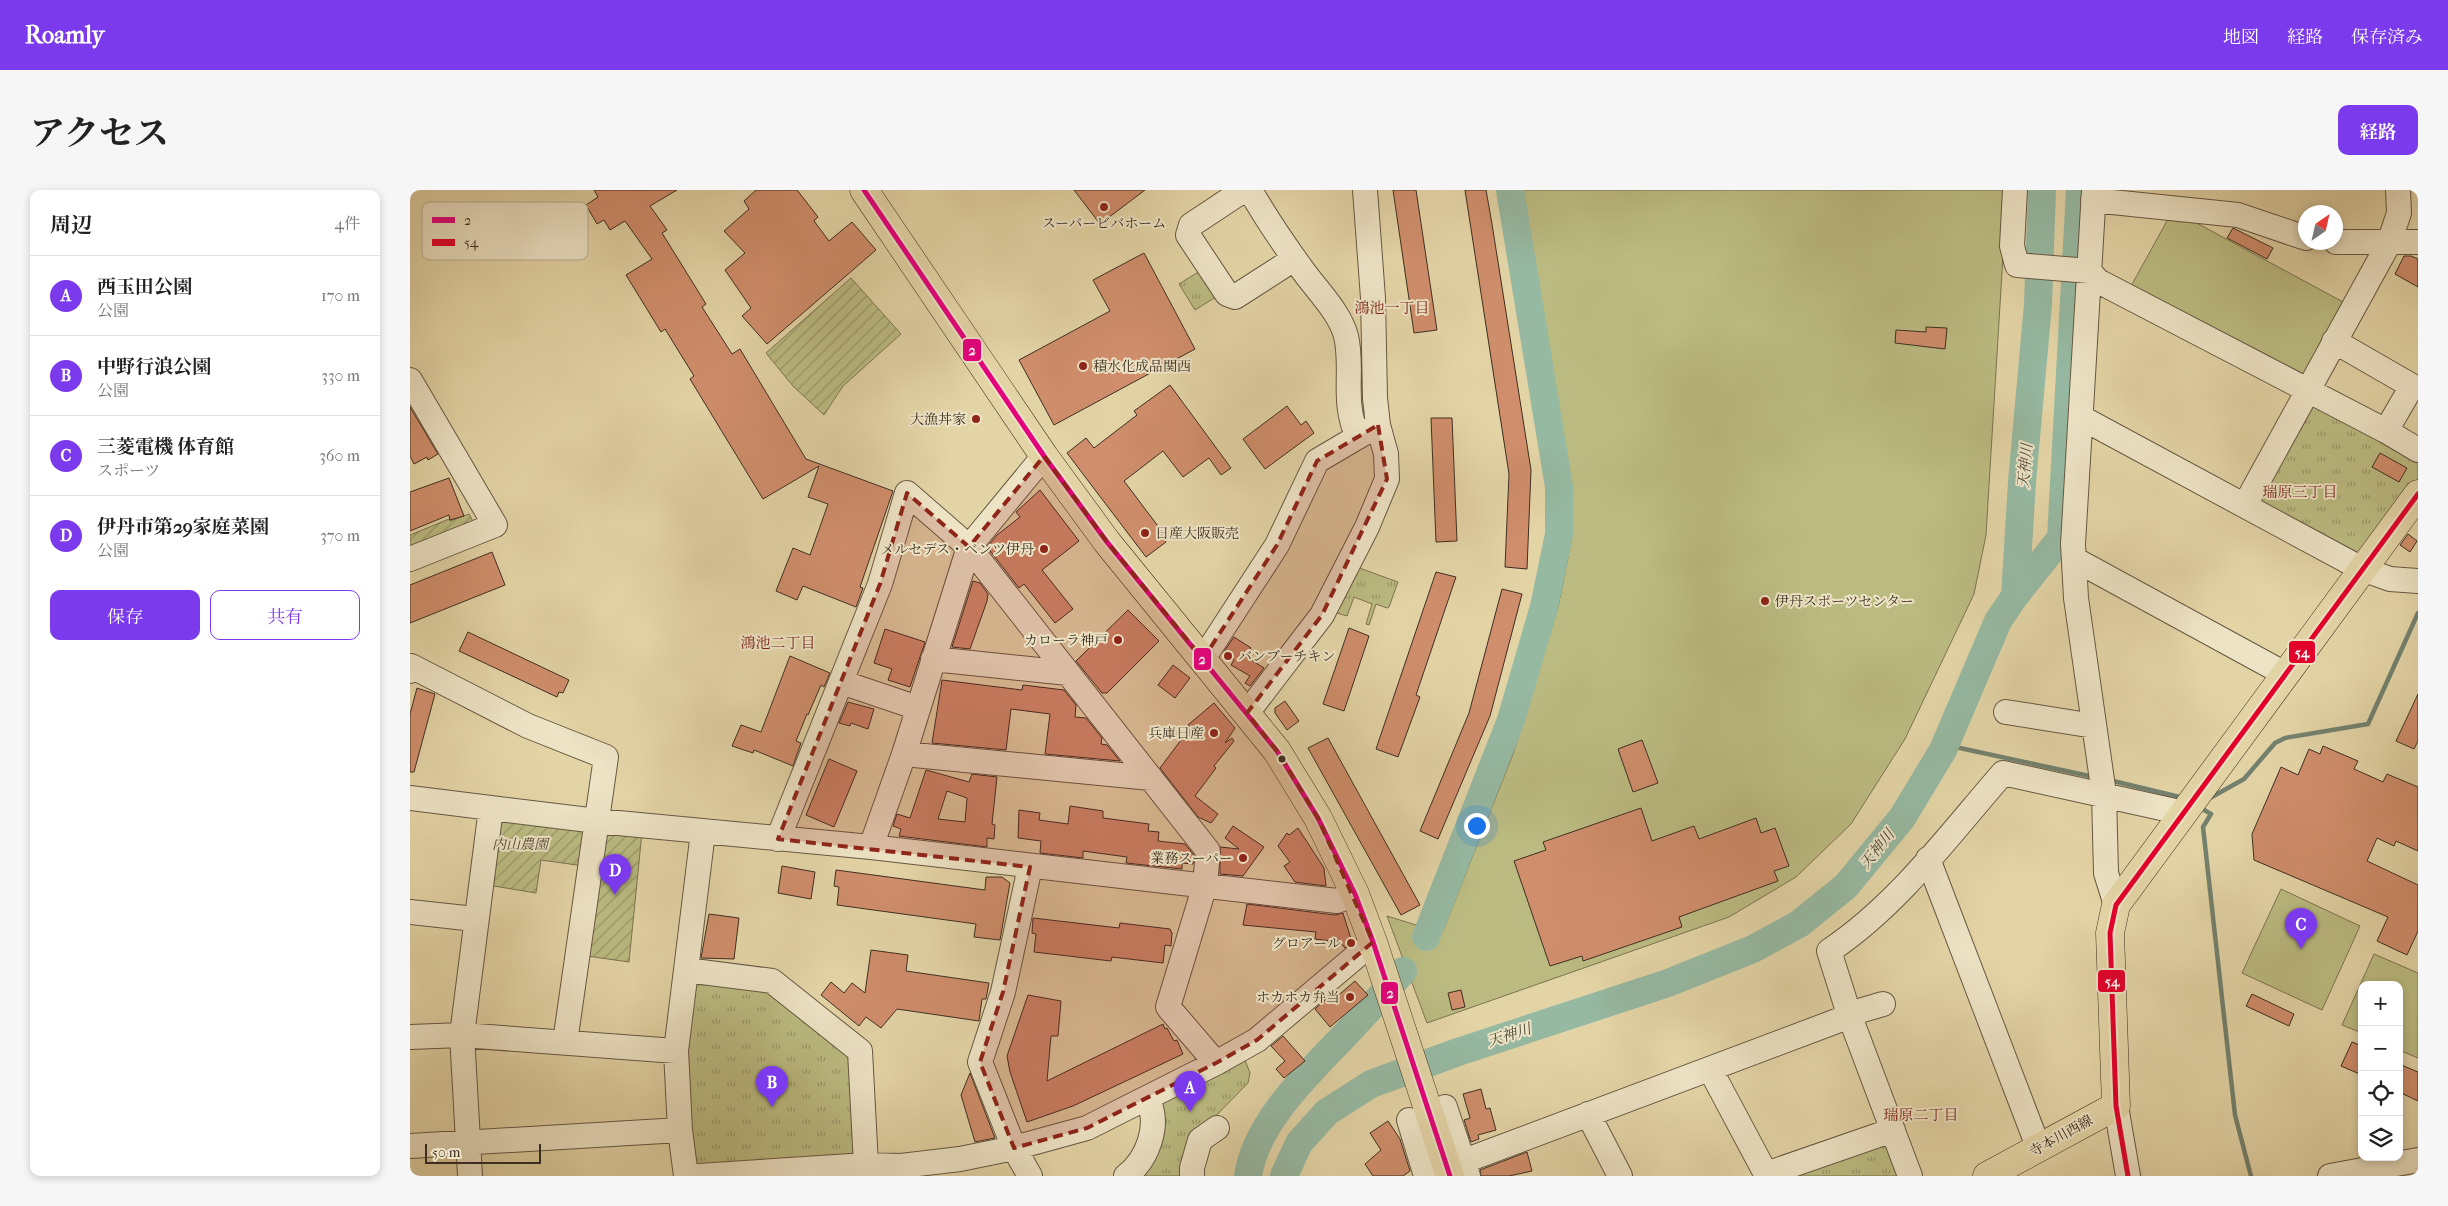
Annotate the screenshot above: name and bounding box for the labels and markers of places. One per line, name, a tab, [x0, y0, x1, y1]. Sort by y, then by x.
marker: スーパービバホーム	[1098, 201, 1110, 213]
place label: スーパービバホーム	[1042, 215, 1166, 232]
place label: 積水化成品関西	[1093, 358, 1191, 375]
marker: 積水化成品関西	[1077, 360, 1089, 372]
place label: 大漁丼家	[910, 411, 966, 428]
marker: 大漁丼家	[970, 413, 982, 425]
place label: 日産大阪販売	[1155, 525, 1239, 542]
marker: 日産大阪販売	[1139, 527, 1151, 539]
place label: メルセデス・ベンツ伊丹	[881, 541, 1034, 558]
marker: メルセデス・ベンツ伊丹	[1038, 543, 1050, 555]
place label: 伊丹スポーツセンター	[1775, 593, 1914, 610]
marker: 伊丹スポーツセンター	[1759, 595, 1771, 607]
place label: カローラ神戸	[1024, 632, 1108, 649]
marker: カローラ神戸	[1112, 634, 1124, 646]
place label: バンブーチキン	[1238, 648, 1335, 665]
marker: バンブーチキン	[1222, 650, 1234, 662]
place label: 兵庫日産	[1148, 725, 1204, 742]
marker: 兵庫日産	[1208, 727, 1220, 739]
unlabelled marker	[1277, 754, 1287, 764]
place label: 業務スーパー	[1150, 850, 1233, 867]
marker: 業務スーパー	[1237, 852, 1249, 864]
pin: D	[599, 854, 631, 895]
pin: C	[2285, 908, 2317, 949]
place label: グロアール	[1272, 935, 1341, 952]
marker: グロアール	[1345, 937, 1357, 949]
place label: ホカホカ弁当	[1256, 989, 1340, 1006]
marker: ホカホカ弁当	[1344, 991, 1356, 1003]
pin: B	[756, 1066, 788, 1107]
pin: A	[1174, 1071, 1206, 1112]

